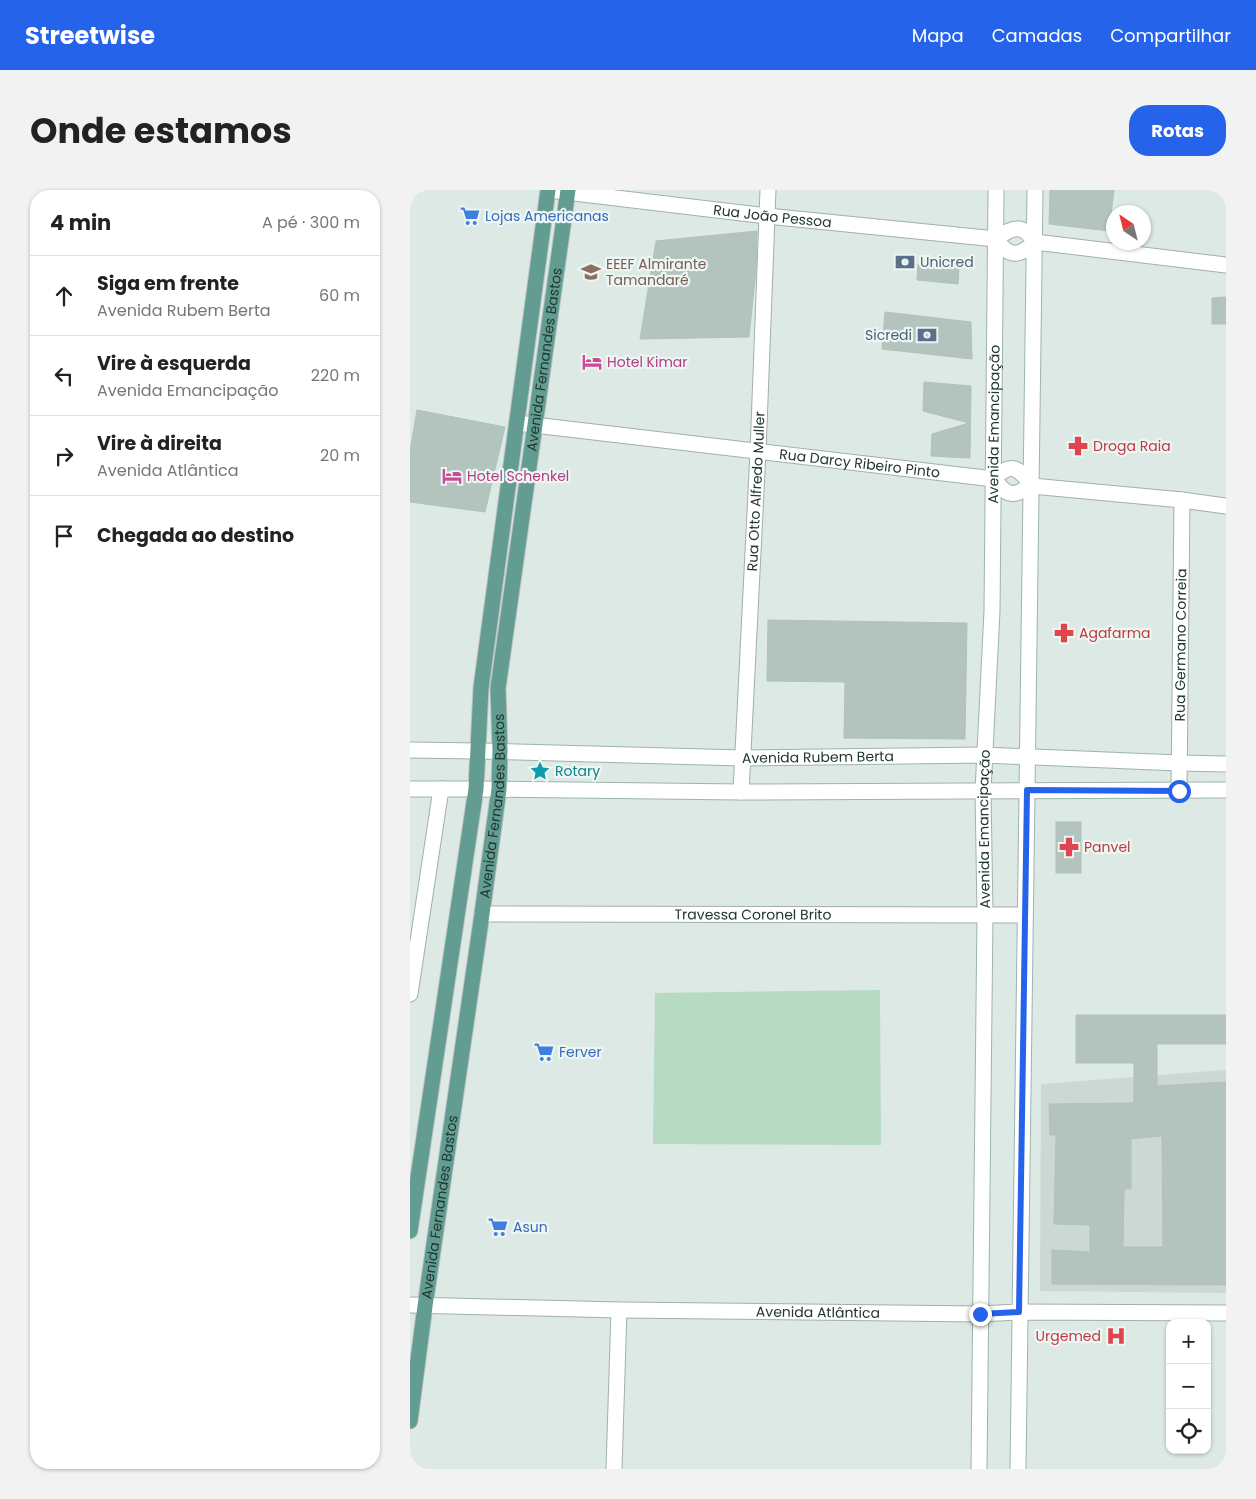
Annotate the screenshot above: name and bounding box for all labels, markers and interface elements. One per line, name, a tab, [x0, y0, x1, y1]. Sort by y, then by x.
text: Streetwise	[25, 19, 155, 52]
text: Mapa	[912, 23, 964, 48]
text: Camadas	[992, 23, 1082, 48]
text: Compartilhar	[1110, 23, 1231, 48]
button: Rotas	[1129, 105, 1226, 156]
text: Onde estamos	[30, 106, 292, 155]
street label: Rua João Pessoa	[712, 200, 833, 232]
supermarket icon: Lojas Americanas	[459, 205, 481, 227]
north arrow	[1106, 205, 1151, 250]
place label: Lojas Americanas	[485, 206, 609, 226]
text: 4 min	[50, 208, 111, 237]
text: A pé · 300 m	[262, 211, 360, 234]
bank icon: Unicred	[894, 251, 916, 273]
place label: Unicred	[920, 252, 974, 272]
place label: EEEF Almirante Tamandaré	[606, 254, 707, 290]
school or university icon: EEEF Almirante Tamandaré	[580, 261, 602, 283]
street label: Avenida Fernandes Bastos	[521, 266, 567, 453]
text: Siga em frente	[97, 270, 239, 297]
icon: ahead	[50, 282, 78, 310]
text: 60 m	[319, 284, 360, 307]
text: Avenida Rubem Berta	[97, 299, 271, 322]
bank icon: Sicredi	[916, 324, 938, 346]
place label: Sicredi	[865, 325, 912, 345]
street label: Avenida Emancipação	[983, 345, 1005, 504]
text: Vire à esquerda	[97, 350, 251, 377]
hotel icon: Hotel Kimar	[581, 351, 603, 373]
place label: Hotel Kimar	[607, 352, 688, 372]
icon: left	[50, 362, 78, 390]
text: 220 m	[311, 364, 360, 387]
text: Avenida Emancipação	[97, 379, 279, 402]
street label: Rua Otto Alfredo Muller	[742, 411, 770, 572]
text: Vire à direita	[97, 430, 222, 457]
pharmacy icon: Droga Raia	[1067, 435, 1089, 457]
place label: Droga Raia	[1093, 436, 1171, 456]
icon: right	[50, 442, 78, 470]
text: 20 m	[320, 444, 360, 467]
street label: Rua Darcy Ribeiro Pinto	[778, 444, 941, 483]
text: Avenida Atlântica	[97, 459, 239, 482]
hotel icon: Hotel Schenkel	[441, 465, 463, 487]
place label: Hotel Schenkel	[467, 466, 569, 486]
icon: arrive	[50, 522, 78, 550]
text: Chegada ao destino	[97, 522, 294, 549]
street label: Rua Germano Correia	[1170, 568, 1191, 722]
pharmacy icon: Agafarma	[1053, 622, 1075, 644]
place label: Agafarma	[1079, 623, 1151, 643]
street label: Avenida Fernandes Bastos	[474, 713, 510, 899]
street label: Avenida Rubem Berta	[742, 746, 894, 768]
street label: Avenida Emancipação	[973, 749, 995, 909]
place icon: Rotary	[529, 760, 551, 782]
place label: Rotary	[555, 761, 600, 781]
route start	[1168, 780, 1191, 803]
pharmacy icon: Panvel	[1058, 836, 1080, 858]
place label: Panvel	[1084, 837, 1131, 857]
street label: Travessa Coronel Brito	[675, 904, 831, 925]
supermarket icon: Ferver	[533, 1041, 555, 1063]
place label: Ferver	[559, 1042, 602, 1062]
street label: Avenida Fernandes Bastos	[416, 1114, 463, 1300]
supermarket icon: Asun	[487, 1216, 509, 1238]
place label: Asun	[513, 1217, 548, 1237]
street label: Avenida Atlântica	[756, 1302, 880, 1323]
route end	[969, 1303, 992, 1326]
map controls	[1166, 1319, 1211, 1454]
button: +	[1166, 1319, 1211, 1364]
hospital icon: Urgemed	[1105, 1325, 1127, 1347]
place label: Urgemed	[1036, 1326, 1101, 1346]
button: −	[1166, 1364, 1211, 1409]
button: locate	[1166, 1409, 1211, 1454]

